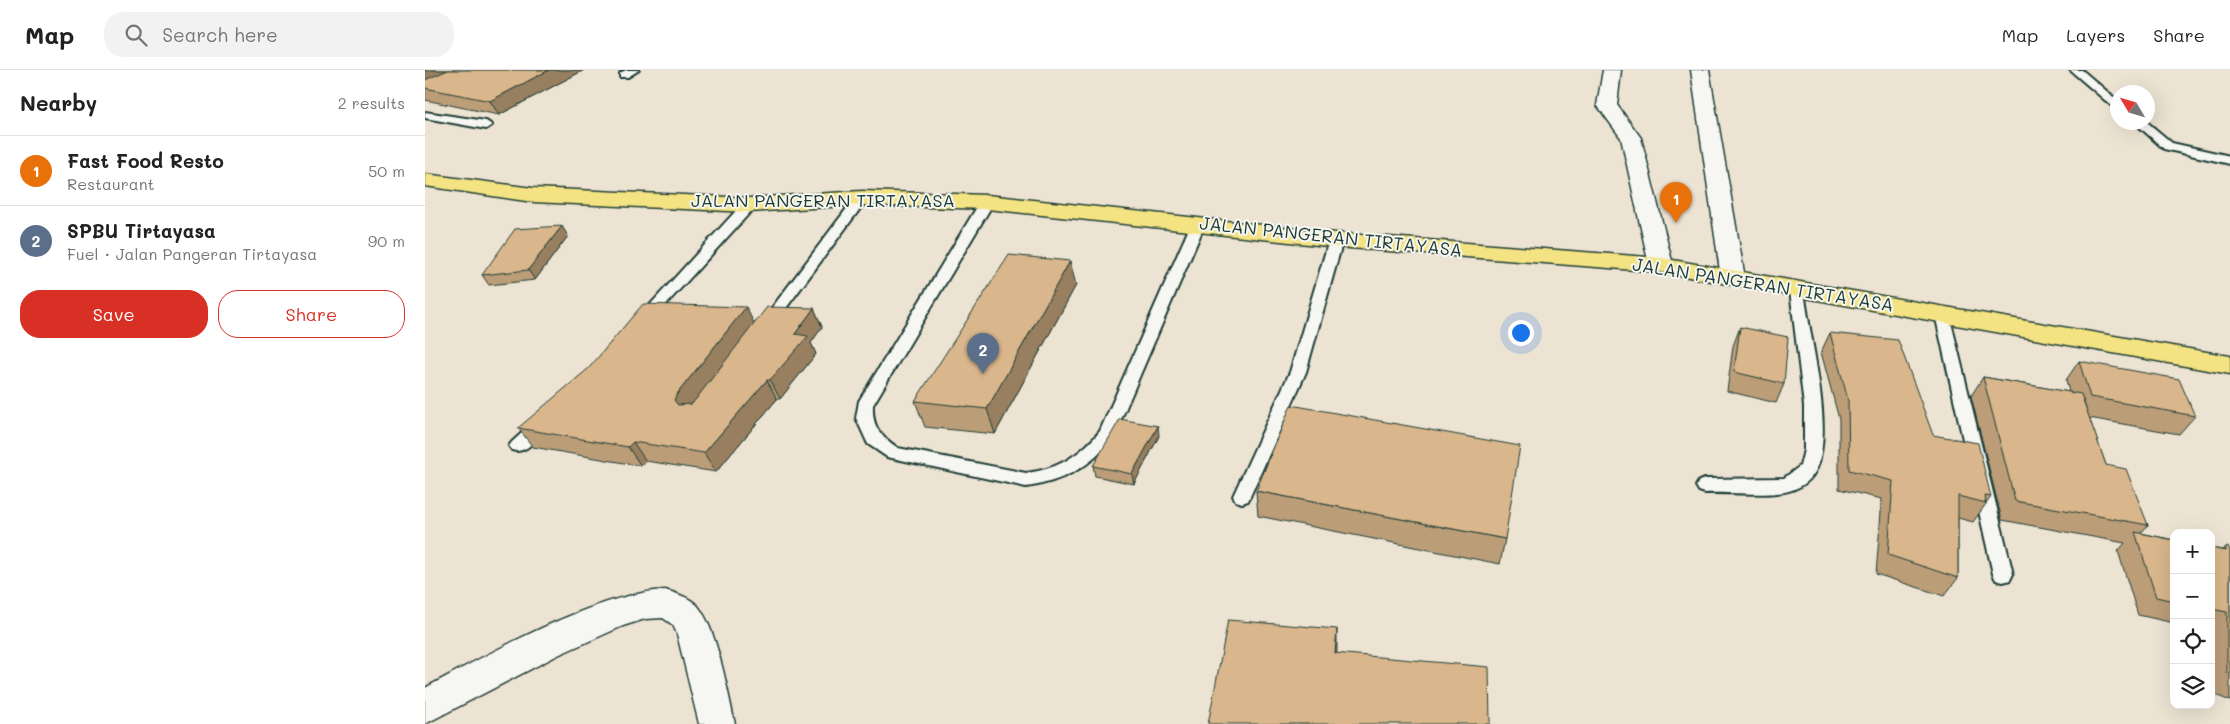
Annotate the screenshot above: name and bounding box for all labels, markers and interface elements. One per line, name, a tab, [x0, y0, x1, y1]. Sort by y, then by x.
search box	[104, 12, 454, 57]
text: Map	[25, 19, 74, 50]
icon: search	[122, 21, 150, 49]
text: Search here	[162, 22, 278, 47]
text: Map	[2002, 23, 2038, 47]
text: Layers	[2066, 23, 2125, 47]
text: Share	[2153, 23, 2205, 47]
north arrow	[2110, 85, 2155, 130]
text: Nearby	[20, 89, 97, 116]
text: 2 results	[338, 92, 405, 113]
text: Fast Food Resto	[67, 148, 224, 173]
text: 1	[32, 160, 40, 181]
text: 50 m	[368, 160, 405, 181]
text: Restaurant	[67, 173, 155, 194]
pin: 1	[1660, 182, 1692, 223]
street label: JALAN PANGERAN TIRTAYASA	[691, 188, 955, 212]
street label: JALAN PANGERAN TIRTAYASA	[1199, 210, 1464, 262]
text: SPBU Tirtayasa	[67, 218, 216, 243]
text: 2	[32, 230, 40, 251]
text: 90 m	[368, 230, 405, 251]
text: Fuel · Jalan Pangeran Tirtayasa	[67, 243, 317, 264]
street label: JALAN PANGERAN TIRTAYASA	[1631, 252, 1895, 317]
button: Save	[20, 290, 208, 338]
button: Share	[218, 290, 405, 338]
your location	[1508, 320, 1534, 346]
pin: 2	[967, 333, 999, 374]
map controls	[2170, 529, 2215, 709]
button: +	[2170, 529, 2215, 574]
button: −	[2170, 574, 2215, 619]
button: locate	[2170, 619, 2215, 664]
button: layers	[2170, 664, 2215, 709]

